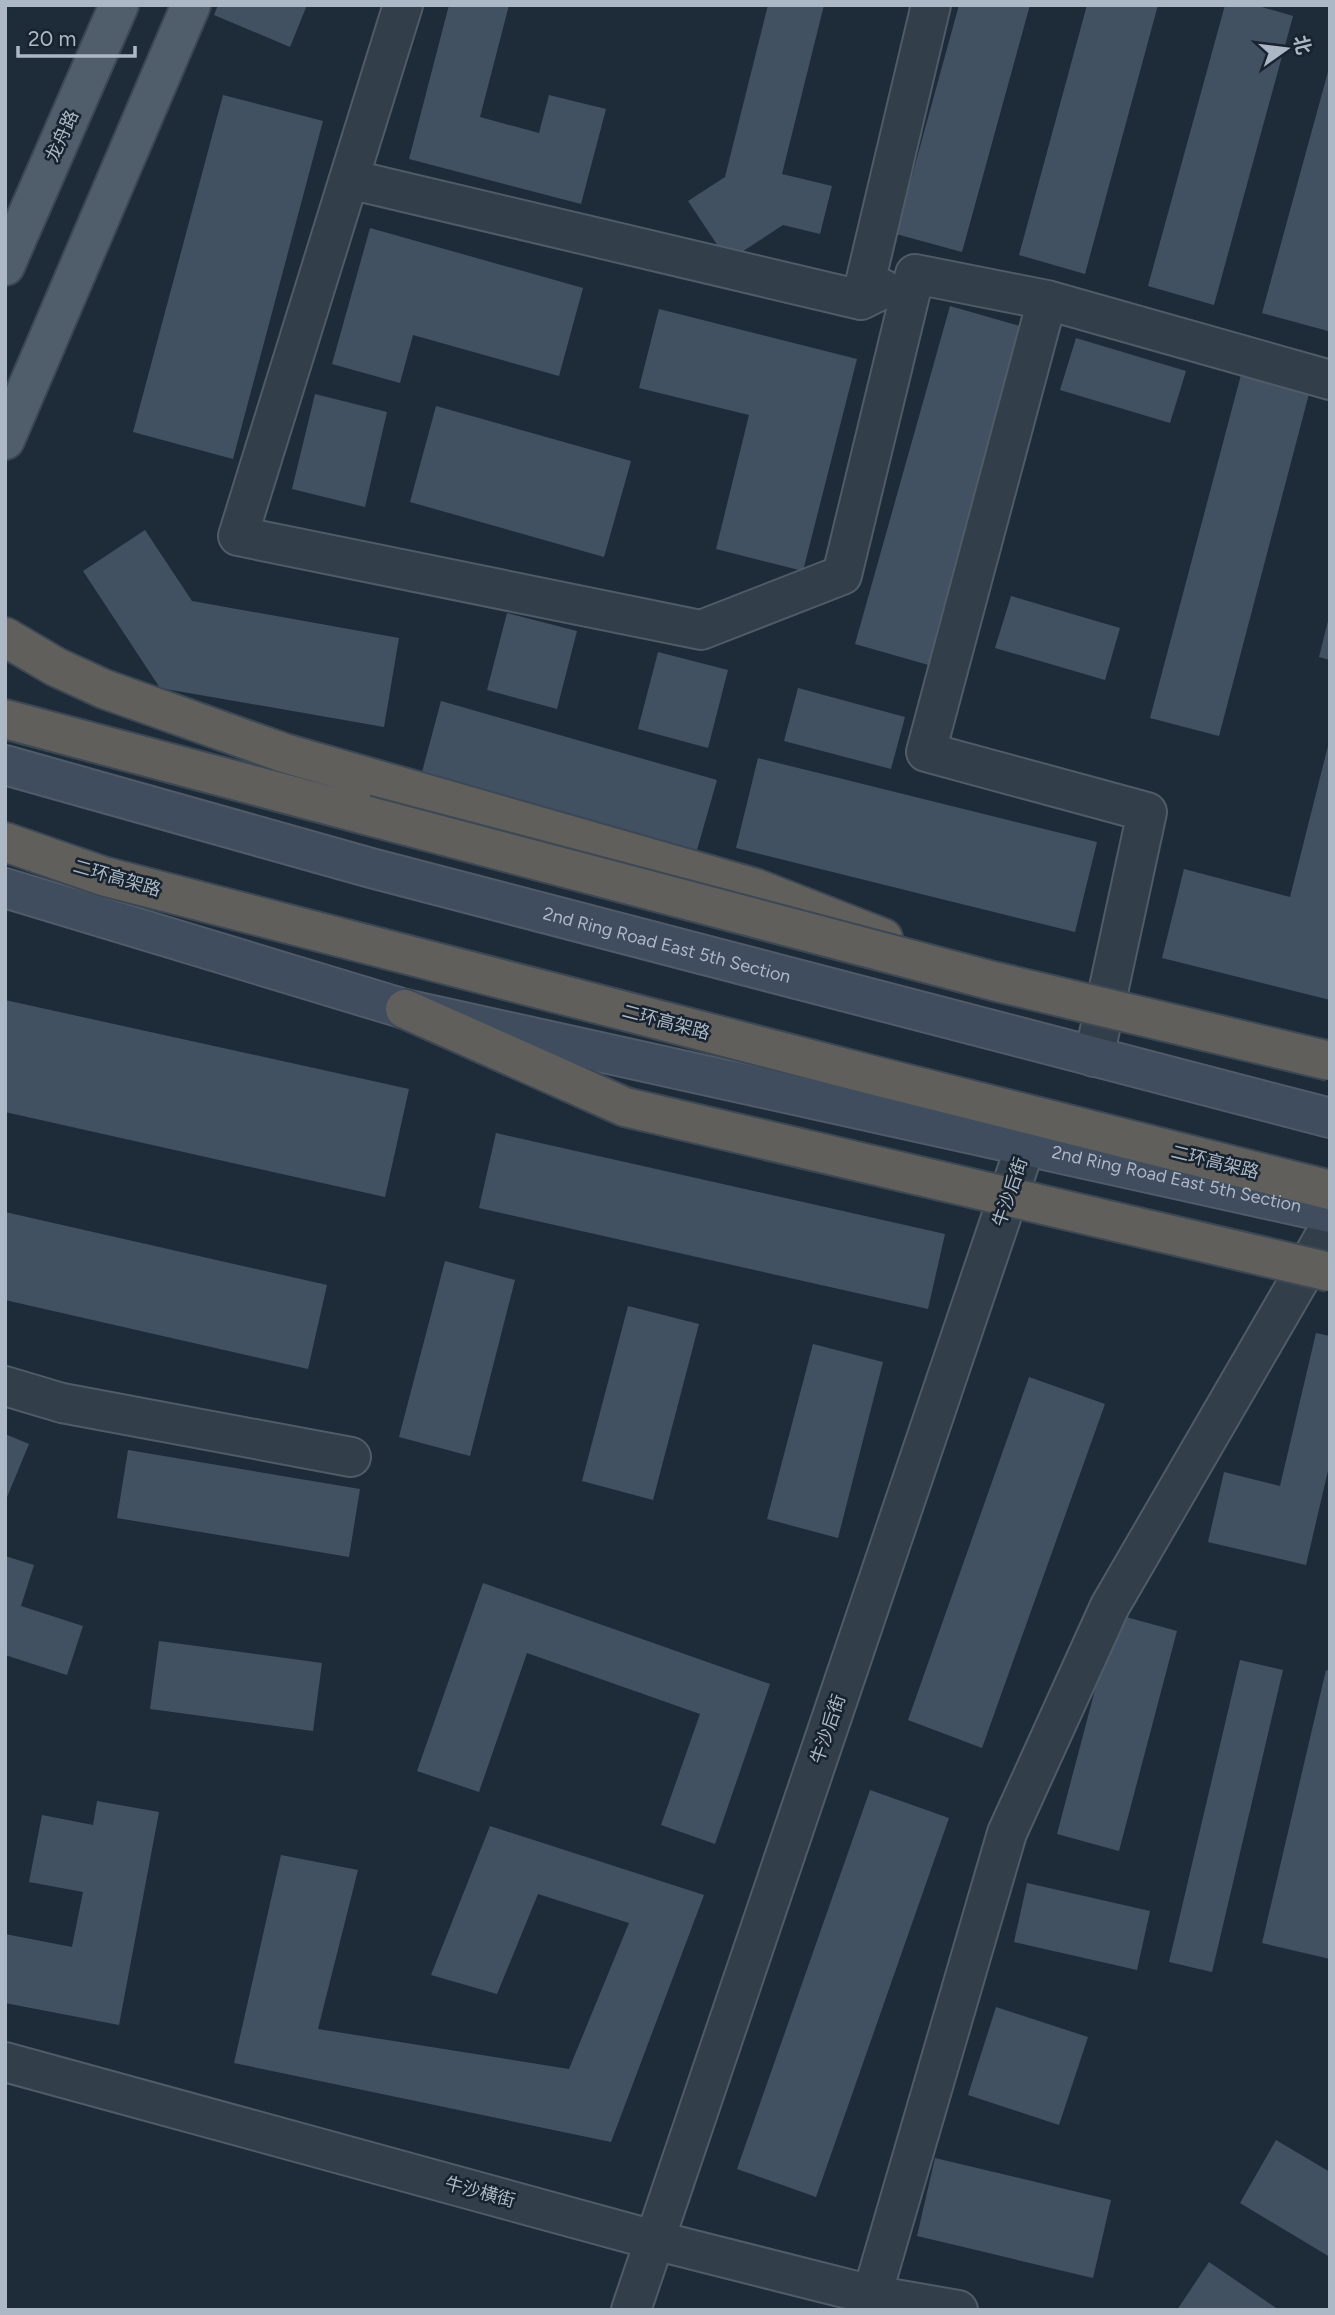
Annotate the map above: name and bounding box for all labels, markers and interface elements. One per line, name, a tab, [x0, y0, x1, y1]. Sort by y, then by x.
scale bar	[18, 14, 135, 58]
north arrow	[1251, 14, 1321, 84]
text: 20 m	[28, 26, 76, 51]
text: 北	[1289, 33, 1315, 57]
street label: 龙舟路	[41, 107, 83, 165]
street label: 二环高架路	[71, 855, 163, 901]
street label: 2nd Ring Road East 5th Section	[541, 902, 793, 988]
street label: 二环高架路	[620, 1000, 712, 1044]
street label: 二环高架路	[1169, 1140, 1261, 1184]
street label: 2nd Ring Road East 5th Section	[1050, 1141, 1303, 1217]
street label: 牛沙后街	[988, 1154, 1032, 1230]
street label: 牛沙后街	[806, 1691, 850, 1767]
street label: 牛沙横街	[442, 2172, 518, 2212]

